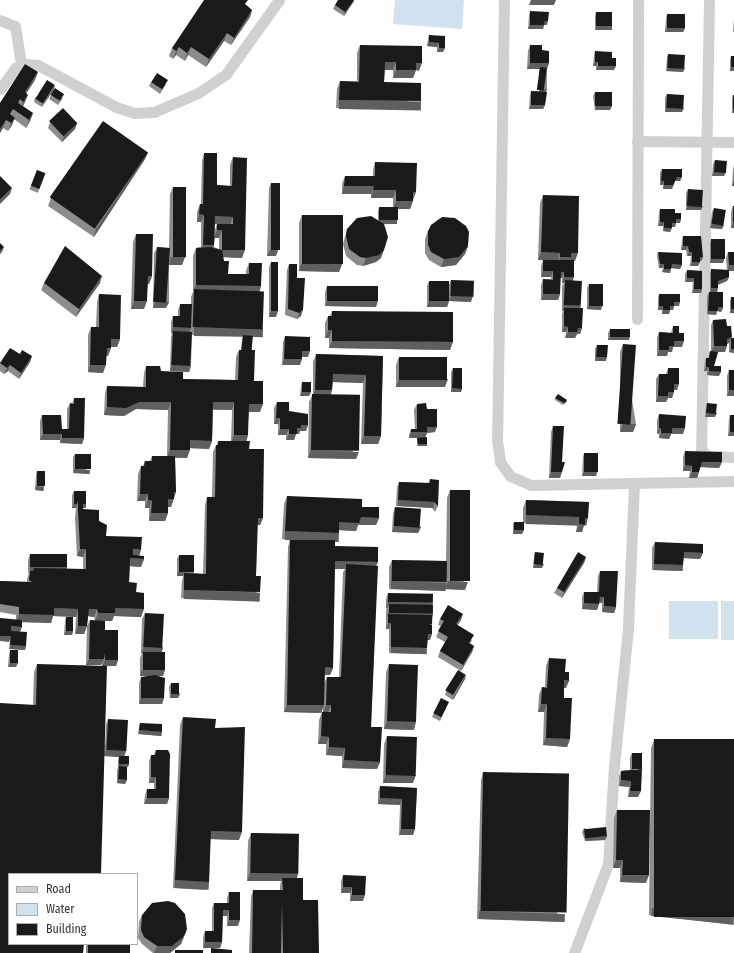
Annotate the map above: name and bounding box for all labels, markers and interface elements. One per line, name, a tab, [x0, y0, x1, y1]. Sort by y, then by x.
legend	[8, 873, 138, 945]
text: Road	[46, 882, 71, 896]
text: Water	[46, 902, 74, 916]
text: Building	[46, 922, 86, 936]

